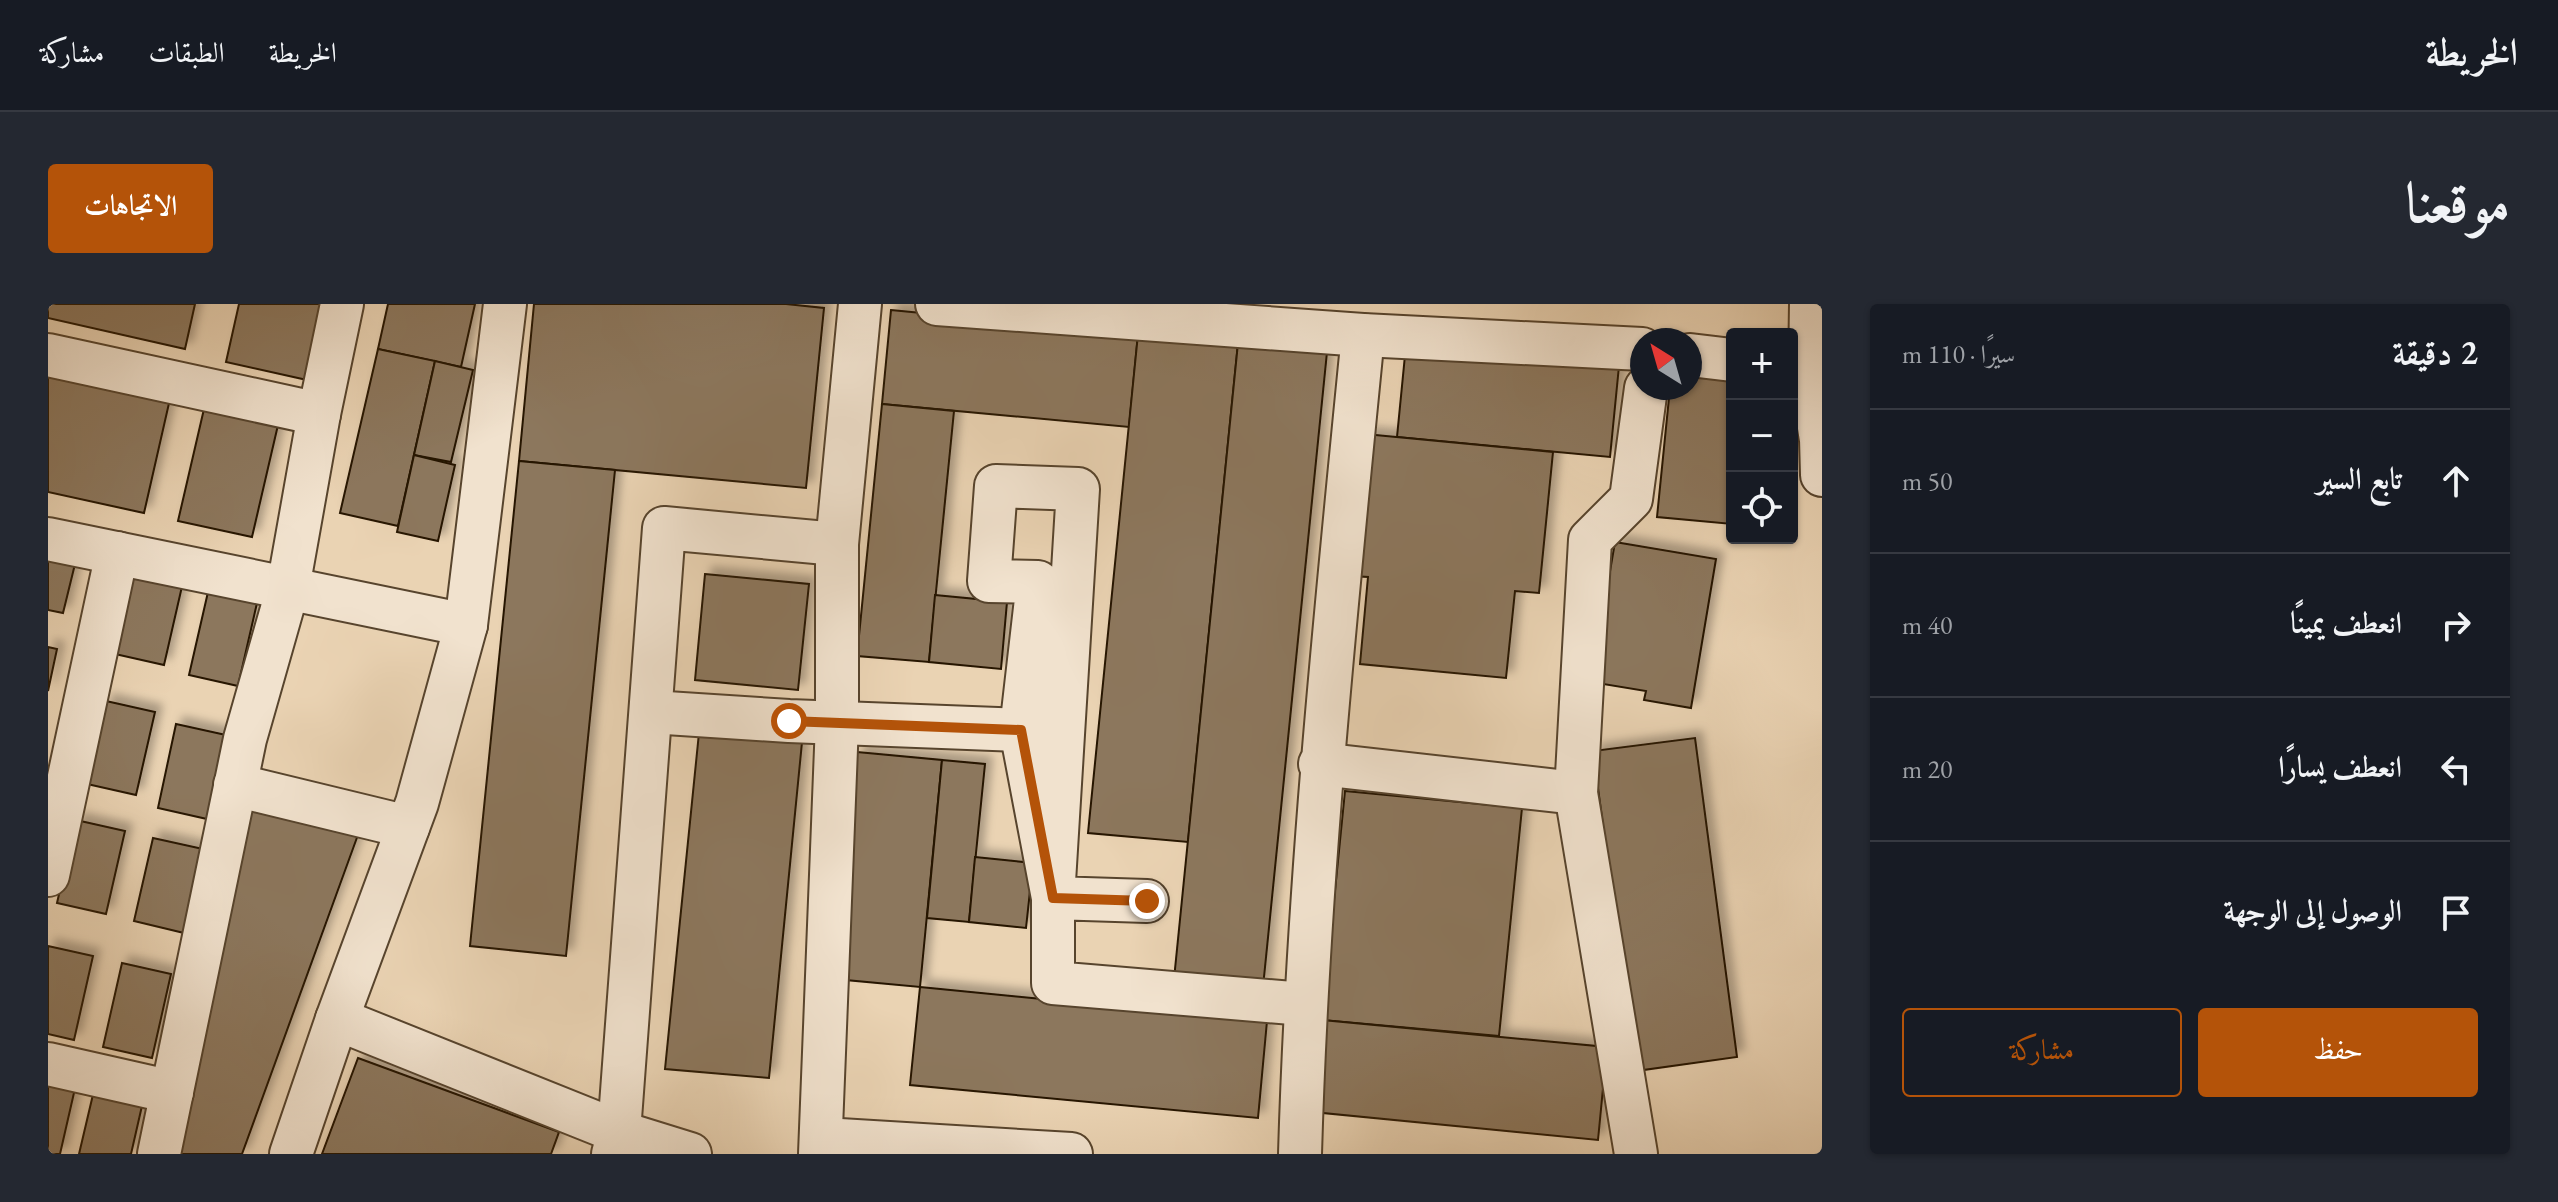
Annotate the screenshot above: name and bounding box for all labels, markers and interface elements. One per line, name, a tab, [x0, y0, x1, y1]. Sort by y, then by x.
text: الخريطة	[2426, 27, 2518, 76]
text: مشاركة	[40, 34, 104, 70]
text: الطبقات	[148, 34, 225, 70]
text: الخريطة	[269, 34, 337, 70]
button: الاتجاهات	[48, 164, 213, 253]
text: موقعنا	[2405, 166, 2510, 239]
north arrow	[1630, 328, 1702, 400]
map controls	[1726, 328, 1798, 544]
button: +	[1726, 328, 1798, 400]
text: 2 دقيقة	[2393, 330, 2478, 374]
text: سيرًا · 110 m	[1902, 337, 2015, 371]
button: −	[1726, 400, 1798, 472]
text: تابع السير	[2317, 459, 2402, 498]
icon: ahead	[2434, 459, 2478, 503]
text: 50 m	[1902, 464, 1952, 498]
button: locate	[1726, 472, 1798, 544]
text: انعطف يمينًا	[2290, 603, 2402, 642]
icon: right	[2434, 603, 2478, 647]
text: 40 m	[1902, 608, 1952, 642]
route start	[771, 703, 807, 739]
text: انعطف يسارًا	[2278, 747, 2402, 786]
icon: left	[2434, 747, 2478, 791]
text: 20 m	[1902, 752, 1952, 786]
route end	[1129, 883, 1165, 919]
text: الوصول إلى الوجهة	[2223, 891, 2402, 930]
icon: arrive	[2434, 891, 2478, 935]
button: مشاركة	[1902, 1008, 2182, 1097]
button: حفظ	[2198, 1008, 2478, 1097]

